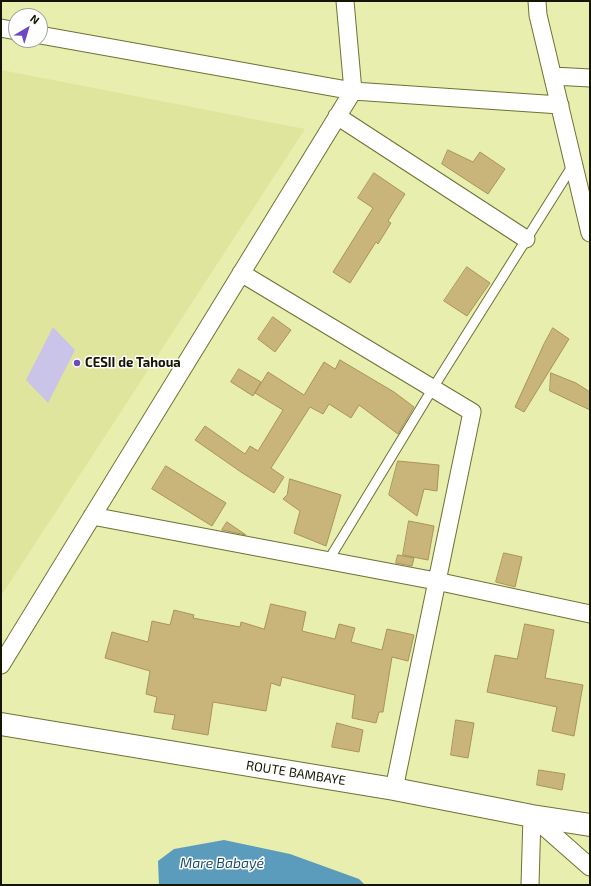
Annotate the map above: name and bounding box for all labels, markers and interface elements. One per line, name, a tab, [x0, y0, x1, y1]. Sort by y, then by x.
north arrow	[8, 8, 48, 48]
text: N	[28, 11, 42, 27]
place label: CESII de Tahoua	[85, 355, 181, 371]
marker: CESII de Tahoua	[72, 358, 82, 368]
street label: ROUTE BAMBAYE	[245, 757, 347, 789]
water label: Mare Babayé	[180, 855, 264, 871]

